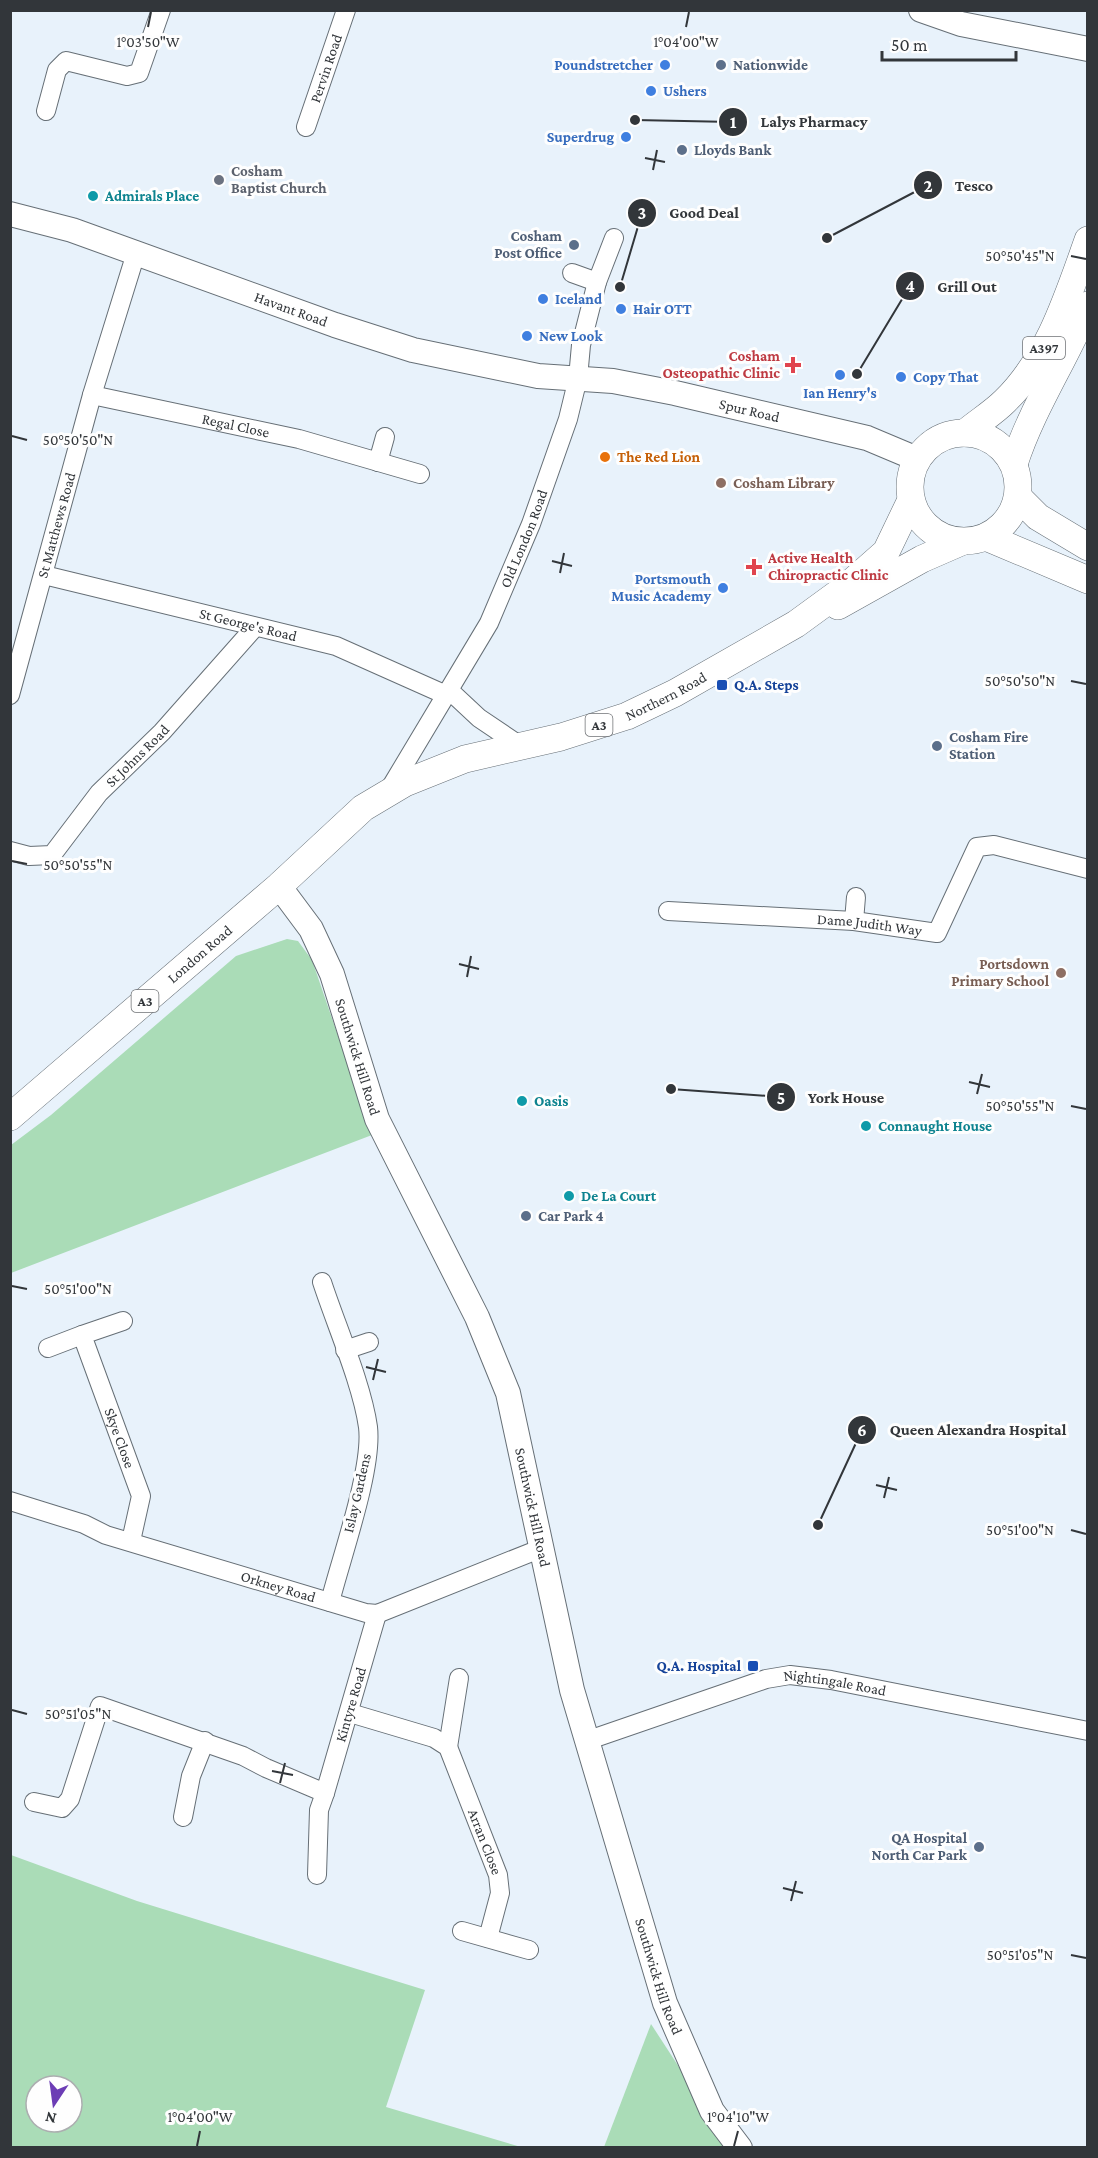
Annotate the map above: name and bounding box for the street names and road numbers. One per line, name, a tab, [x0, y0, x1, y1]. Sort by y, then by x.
street label: Pervin Road	[307, 32, 345, 105]
street label: Havant Road	[252, 289, 330, 330]
road number: A397	[1023, 337, 1065, 359]
street label: Spur Road	[718, 396, 781, 425]
street label: Regal Close	[201, 411, 271, 441]
street label: St Matthews Road	[34, 471, 78, 580]
street label: Old London Road	[497, 487, 551, 590]
street label: St George's Road	[198, 605, 299, 644]
street label: Northern Road	[623, 669, 709, 724]
road number: A3	[586, 714, 612, 736]
street label: St Johns Road	[102, 722, 173, 790]
street label: Dame Judith Way	[817, 911, 923, 940]
street label: London Road	[164, 922, 235, 986]
road number: A3	[132, 990, 158, 1012]
street label: Southwick Hill Road	[332, 996, 383, 1117]
street label: Skye Close	[101, 1406, 138, 1471]
street label: Southwick Hill Road	[512, 1446, 553, 1569]
street label: Islay Gardens	[340, 1452, 375, 1534]
street label: Orkney Road	[239, 1568, 318, 1605]
street label: Kintyre Road	[332, 1665, 369, 1744]
street label: Nightingale Road	[782, 1667, 888, 1699]
street label: Arran Close	[465, 1806, 505, 1877]
street label: Southwick Hill Road	[632, 1916, 686, 2037]

